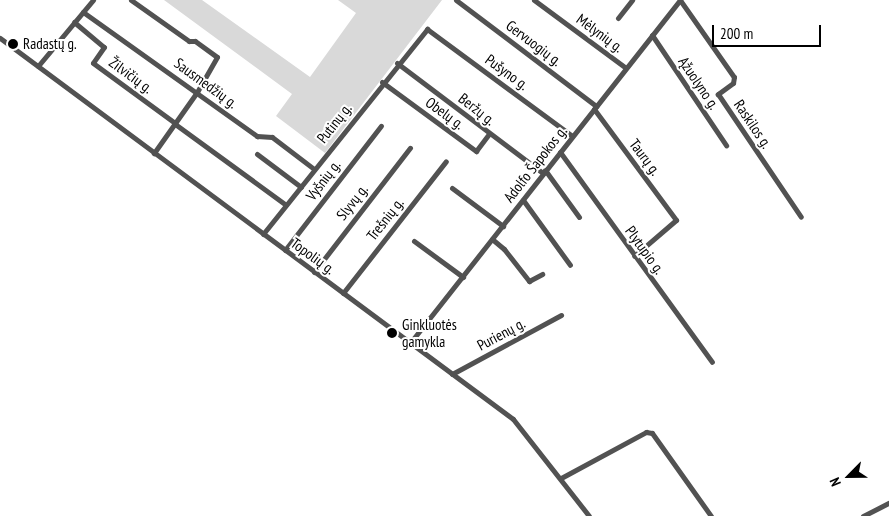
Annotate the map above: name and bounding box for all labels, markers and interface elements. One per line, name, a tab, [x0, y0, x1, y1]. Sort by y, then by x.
street label: Mėlynių g.	[573, 10, 627, 56]
scale bar	[714, 15, 823, 47]
street label: Gervuogių g.	[503, 16, 565, 70]
text: 200 m	[720, 24, 753, 43]
place label: Radastų g.	[23, 35, 77, 53]
marker: Radastų g.	[7, 38, 19, 50]
street label: Pušyno g.	[482, 50, 532, 94]
street label: Žilvičių g.	[106, 53, 156, 97]
street label: Ąžuolyno g.	[675, 53, 723, 113]
street label: Sausmedžių g.	[171, 54, 241, 112]
street label: Beržų g.	[455, 89, 499, 129]
street label: Obelų g.	[422, 93, 468, 133]
street label: Raskilos g.	[730, 96, 776, 152]
street label: Putinų g.	[313, 99, 355, 147]
street label: Adolfo Šapokos g.	[500, 122, 570, 206]
street label: Taurų g.	[626, 135, 664, 179]
street label: Vyšnių g.	[302, 156, 344, 204]
street label: Slyvų g.	[332, 181, 372, 223]
street label: Trešnių g.	[363, 194, 407, 244]
street label: Plytupio g.	[622, 222, 668, 278]
street label: Topolių g.	[287, 234, 339, 278]
street label: Purienų g.	[474, 314, 528, 354]
place label: Ginkluotės gamykla	[402, 315, 457, 350]
marker: Ginkluotės gamykla	[386, 327, 398, 339]
north arrow	[824, 451, 874, 501]
text: N	[825, 475, 845, 489]

